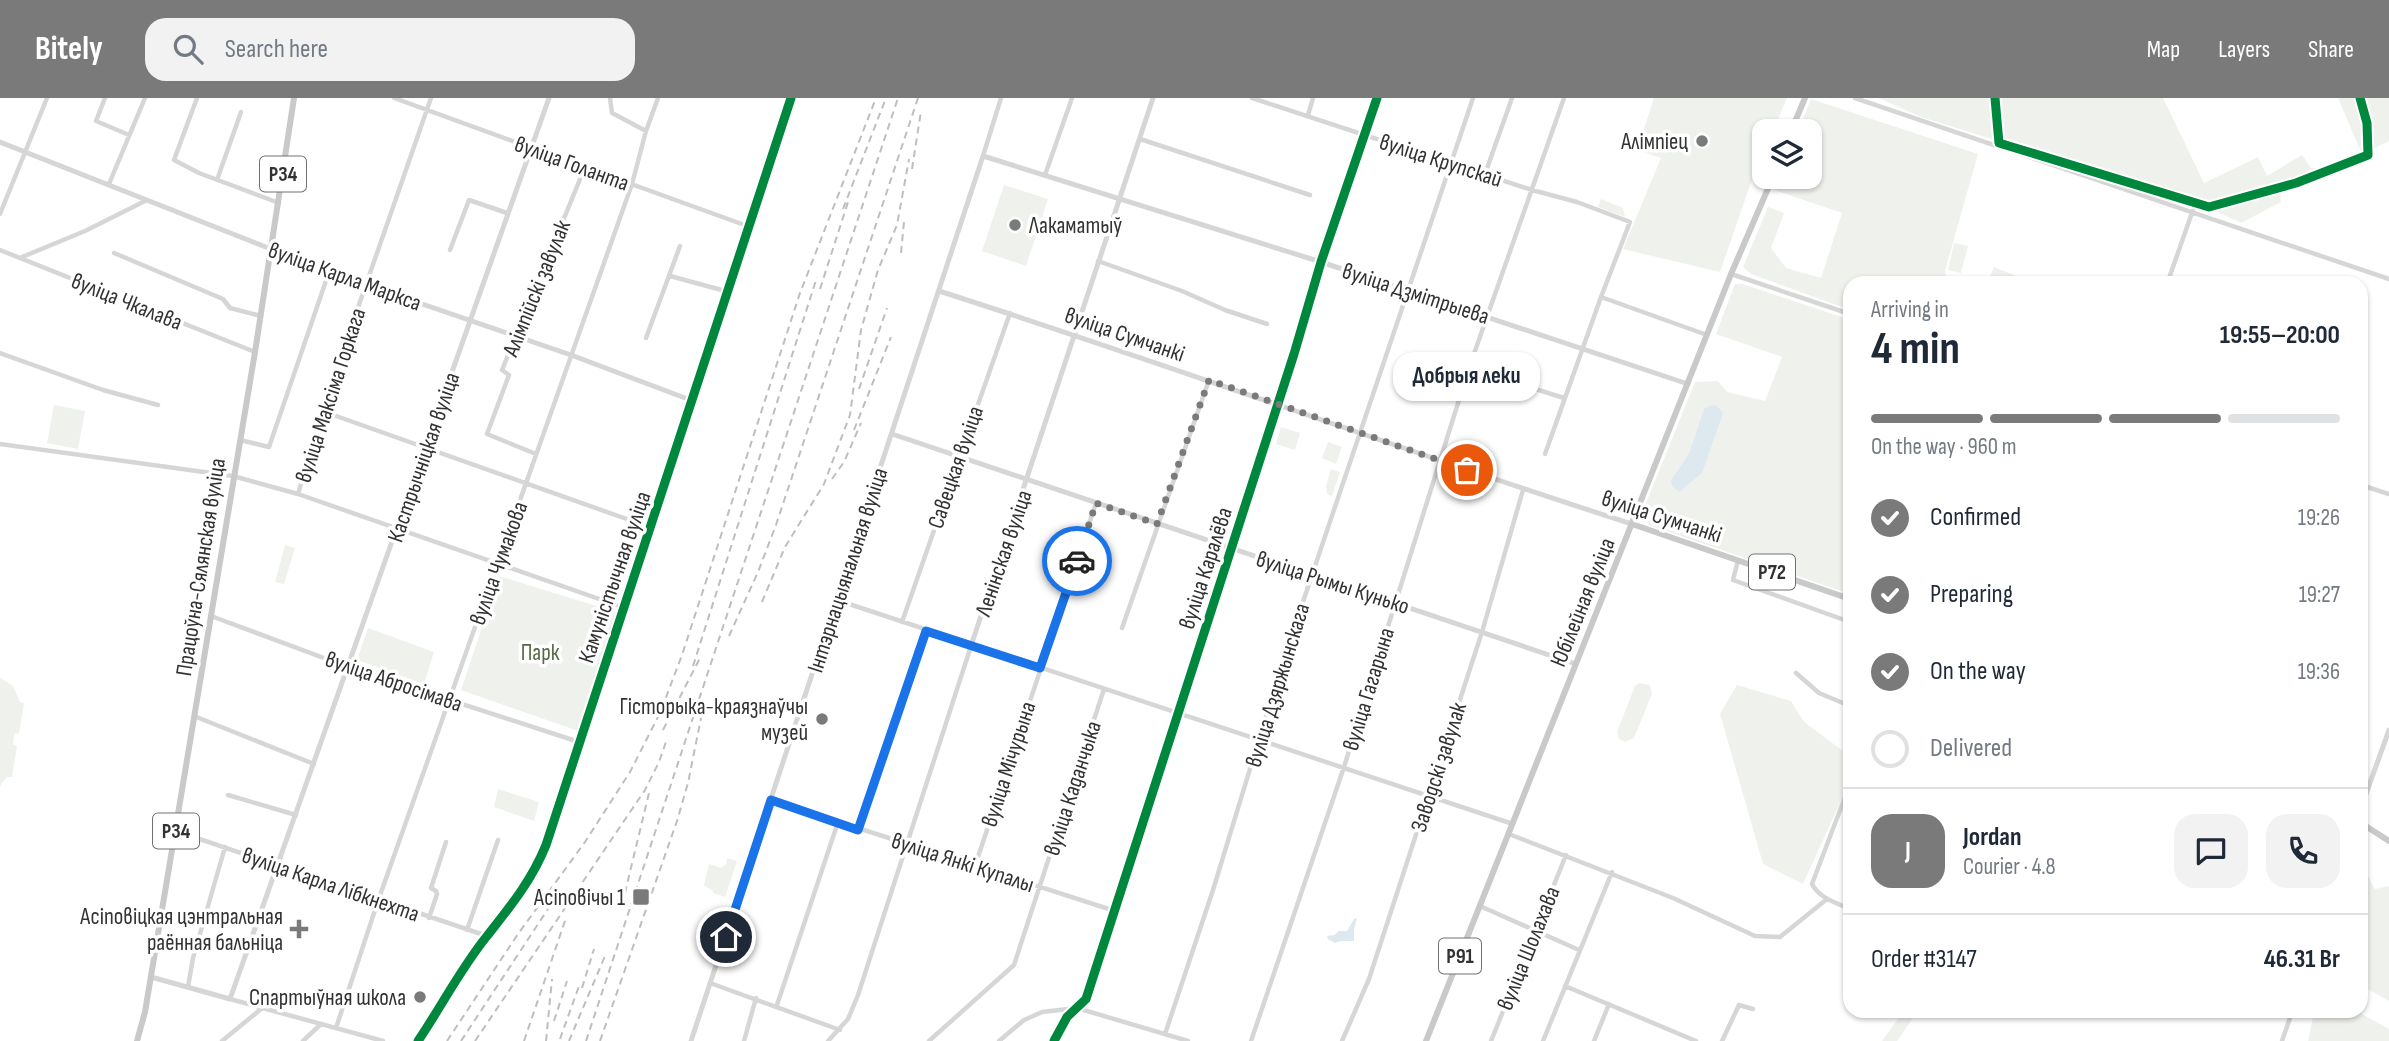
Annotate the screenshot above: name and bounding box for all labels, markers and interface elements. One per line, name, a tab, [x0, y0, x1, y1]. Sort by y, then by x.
search box	[145, 18, 635, 81]
text: Bitely	[35, 29, 103, 69]
icon: search	[169, 30, 207, 68]
text: Search here	[225, 34, 328, 65]
text: Map	[2147, 35, 2180, 64]
text: Layers	[2218, 35, 2270, 64]
text: Share	[2308, 35, 2354, 64]
map controls	[1752, 119, 1822, 189]
button: layers	[1752, 119, 1822, 189]
street label: вуліца Крупскай	[1376, 128, 1506, 194]
place label: Алімпіец	[1620, 128, 1688, 156]
street label: вуліца Голанта	[511, 130, 633, 198]
marker: Алімпіец	[1694, 133, 1710, 149]
road number: Р34	[260, 156, 306, 192]
place label: Лакаматыў	[1028, 212, 1122, 240]
street label: Алімпійскі завулак	[496, 216, 577, 362]
marker: Лакаматыў	[1007, 217, 1023, 233]
street label: вуліца Карла Маркса	[264, 236, 425, 318]
street label: вуліца Дзмітрыева	[1339, 257, 1493, 331]
street label: вуліца Чкалава	[67, 267, 186, 337]
text: Arriving in	[1871, 296, 1949, 324]
street label: вуліца Сумчанкі	[1061, 301, 1188, 369]
street label: вуліца Максіма Горкага	[290, 305, 372, 486]
text: 19:55–20:00	[2220, 320, 2340, 351]
text: 4 min	[1871, 322, 1960, 377]
callout: Добрыя леки	[1394, 351, 1540, 400]
text: Добрыя леки	[1412, 362, 1521, 390]
street label: Кастрычніцкая вуліца	[382, 369, 466, 546]
street label: Савецкая вуліца	[922, 402, 990, 532]
text: On the way · 960 m	[1871, 433, 2016, 461]
pin	[1437, 440, 1497, 500]
icon: bag	[1448, 451, 1486, 489]
street label: Працоўна-Сялянская вуліца	[170, 456, 232, 678]
street label: Інтэрнацыянальная вуліца	[802, 464, 894, 676]
street label: вуліца Сумчанкі	[1598, 484, 1725, 550]
street label: Ленінская вуліца	[969, 487, 1039, 621]
street label: Камуністычная вуліца	[572, 488, 657, 667]
street label: вуліца Чумакова	[464, 498, 534, 629]
icon: check	[1871, 499, 1909, 537]
text: Confirmed	[1930, 502, 2021, 533]
street label: вуліца Каралёва	[1173, 504, 1239, 633]
text: 19:26	[2298, 504, 2340, 532]
courier	[1042, 526, 1112, 596]
street label: Юбілейная вуліца	[1544, 534, 1621, 671]
icon: car	[1058, 542, 1096, 580]
street label: вуліца Рымы Кунько	[1253, 545, 1413, 621]
road number: Р72	[1749, 554, 1795, 589]
icon: check	[1871, 576, 1909, 614]
text: Preparing	[1930, 579, 2013, 610]
text: 19:27	[2299, 581, 2340, 609]
street label: вуліца Дзяржынскага	[1240, 600, 1316, 771]
street label: вуліца Гагарына	[1337, 624, 1401, 754]
park label: Парк	[521, 639, 560, 667]
street label: вуліца Абросімава	[321, 645, 466, 718]
icon: check	[1871, 653, 1909, 691]
text: On the way	[1930, 656, 2026, 687]
text: 19:36	[2298, 658, 2340, 686]
place label: Гісторыка-краязнаўчы музей	[619, 693, 808, 747]
street label: вуліца Мічурына	[976, 698, 1042, 830]
street label: Заводскі завулак	[1405, 699, 1473, 836]
marker: Гісторыка-краязнаўчы музей	[814, 711, 830, 727]
street label: вуліца Каданчыка	[1038, 717, 1108, 859]
text: Delivered	[1930, 733, 2012, 764]
road number: Р34	[153, 814, 199, 848]
button: chat	[2174, 814, 2248, 888]
button: phone	[2266, 814, 2340, 888]
text: Jordan	[1963, 822, 2021, 853]
street label: вуліца Янкі Купалы	[888, 827, 1038, 899]
text: J	[1905, 836, 1911, 867]
street label: вуліца Карла Лібкнехта	[238, 841, 423, 928]
text: Courier · 4.8	[1963, 853, 2056, 881]
street label: вуліца Шолахава	[1491, 882, 1566, 1014]
place label: Асіповічы 1	[533, 884, 625, 912]
marker: Асіповічы 1	[631, 887, 651, 907]
place label: Асіповіцкая цэнтральная раённая бальніца	[79, 903, 283, 957]
pin	[696, 907, 756, 967]
icon: home	[707, 918, 745, 956]
marker: Асіповіцкая цэнтральная раённая бальніца	[289, 919, 309, 939]
road number: Р91	[1439, 938, 1481, 974]
text: Order #3147	[1871, 944, 1977, 975]
text: 46.31 Br	[2264, 944, 2340, 975]
place label: Спартыўная школа	[249, 984, 406, 1012]
marker: Спартыўная школа	[412, 989, 428, 1005]

